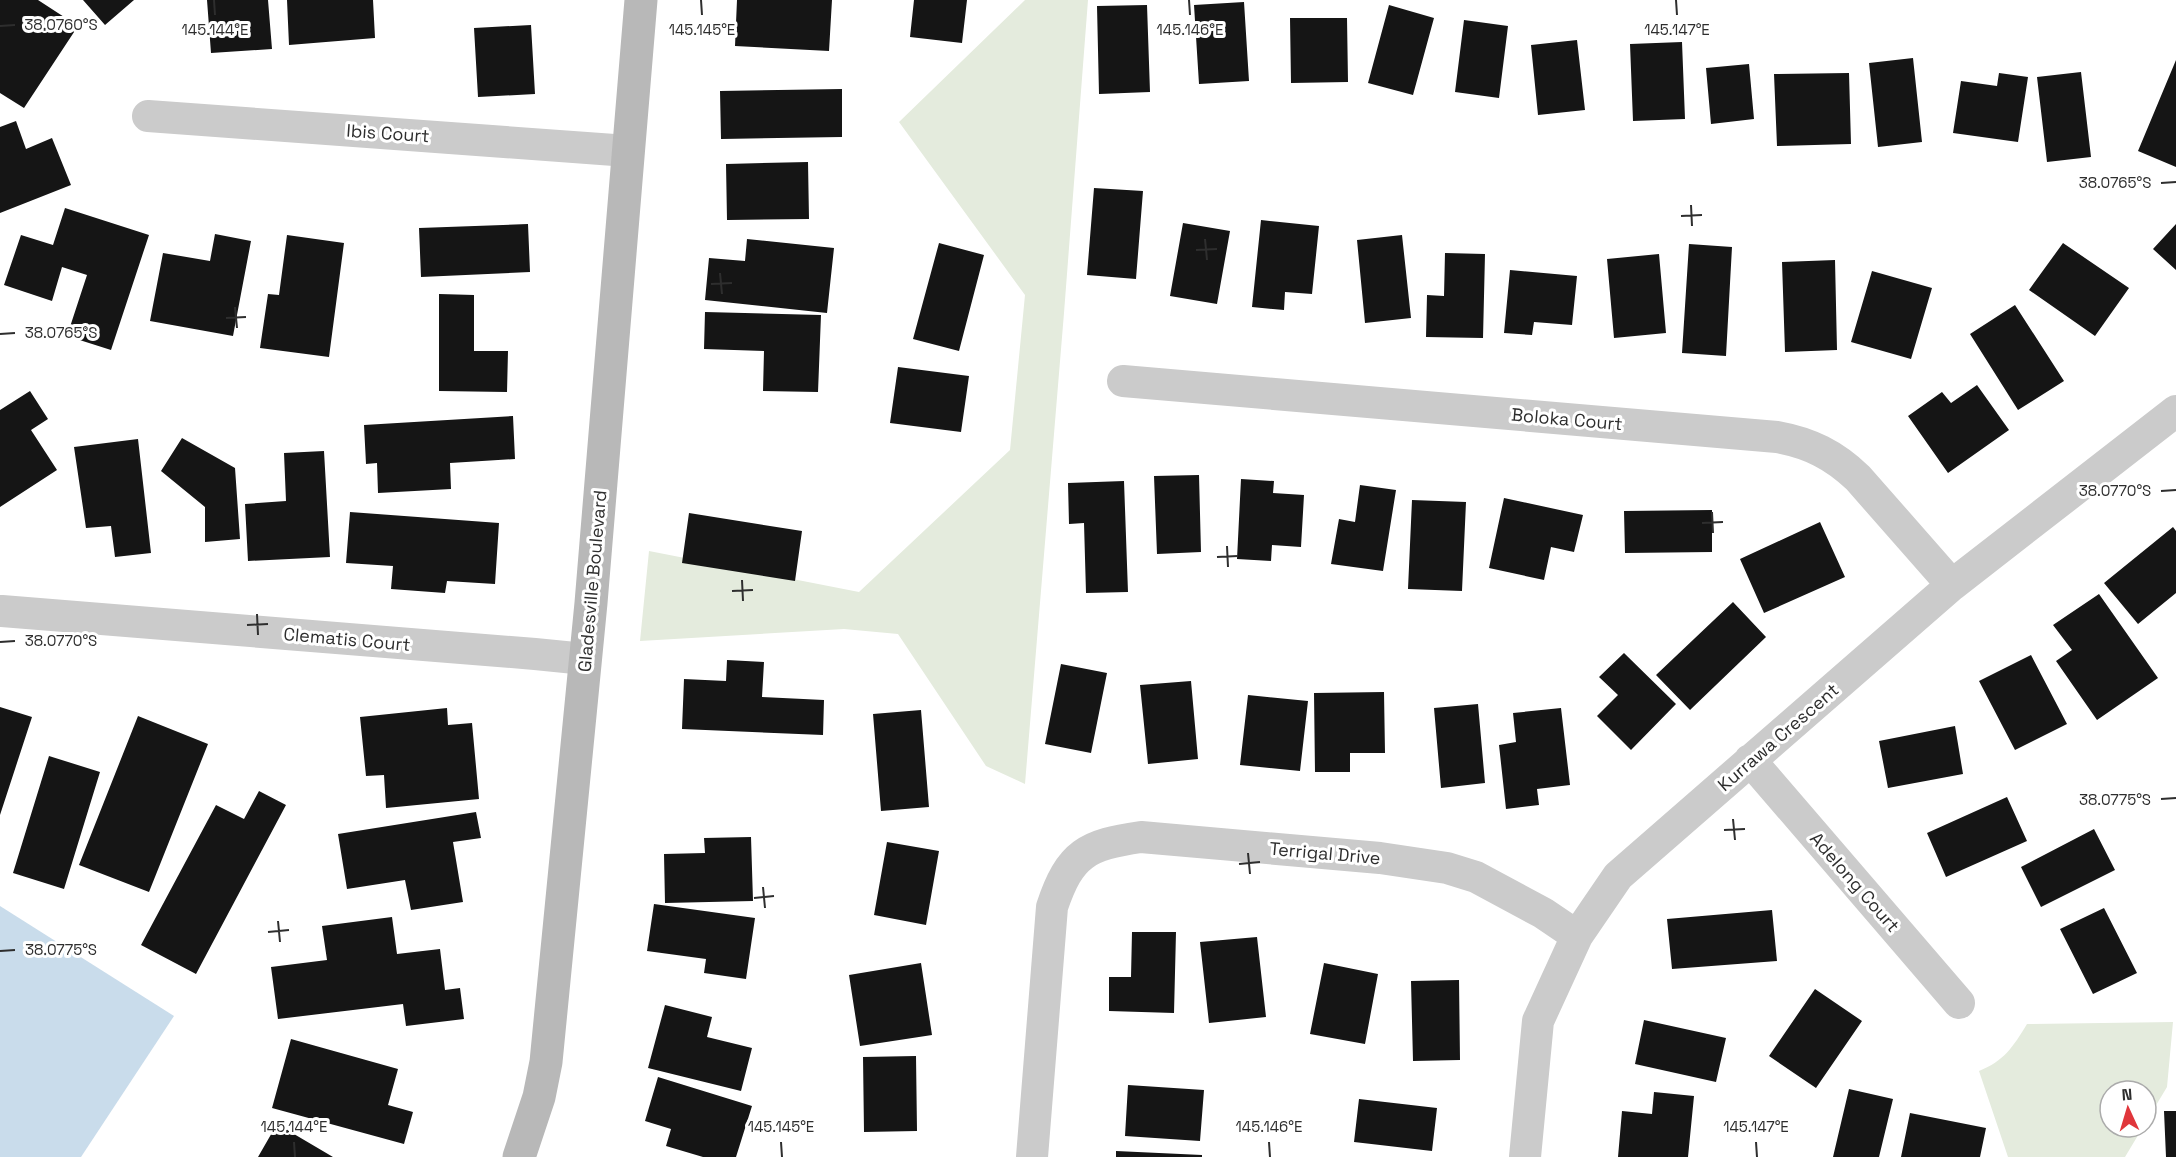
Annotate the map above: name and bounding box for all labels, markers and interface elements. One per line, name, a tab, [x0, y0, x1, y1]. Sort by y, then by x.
text: 38.0760°S	[24, 15, 98, 34]
text: 145.144°E	[182, 20, 249, 39]
text: 145.145°E	[669, 20, 735, 39]
text: 145.146°E	[1157, 20, 1223, 39]
text: 145.147°E	[1644, 20, 1710, 39]
street label: Ibis Court	[346, 119, 430, 147]
text: 38.0765°S	[2079, 173, 2151, 192]
text: 38.0765°S	[25, 323, 97, 342]
street label: Boloka Court	[1510, 403, 1624, 435]
text: 38.0770°S	[2079, 481, 2151, 500]
street label: Gladesville Boulevard	[573, 489, 611, 673]
street label: Clematis Court	[283, 622, 411, 656]
text: 38.0770°S	[25, 631, 97, 650]
street label: Kurrawa Crescent	[1713, 678, 1843, 796]
text: 38.0775°S	[2079, 790, 2151, 809]
street label: Adelong Court	[1805, 827, 1905, 937]
street label: Terrigal Drive	[1268, 837, 1382, 869]
text: 38.0775°S	[25, 940, 97, 959]
north arrow	[2098, 1079, 2158, 1139]
text: N	[2121, 1084, 2133, 1105]
text: 145.144°E	[261, 1117, 328, 1136]
text: 145.145°E	[748, 1117, 814, 1136]
text: 145.146°E	[1236, 1117, 1302, 1136]
text: 145.147°E	[1723, 1117, 1789, 1136]

